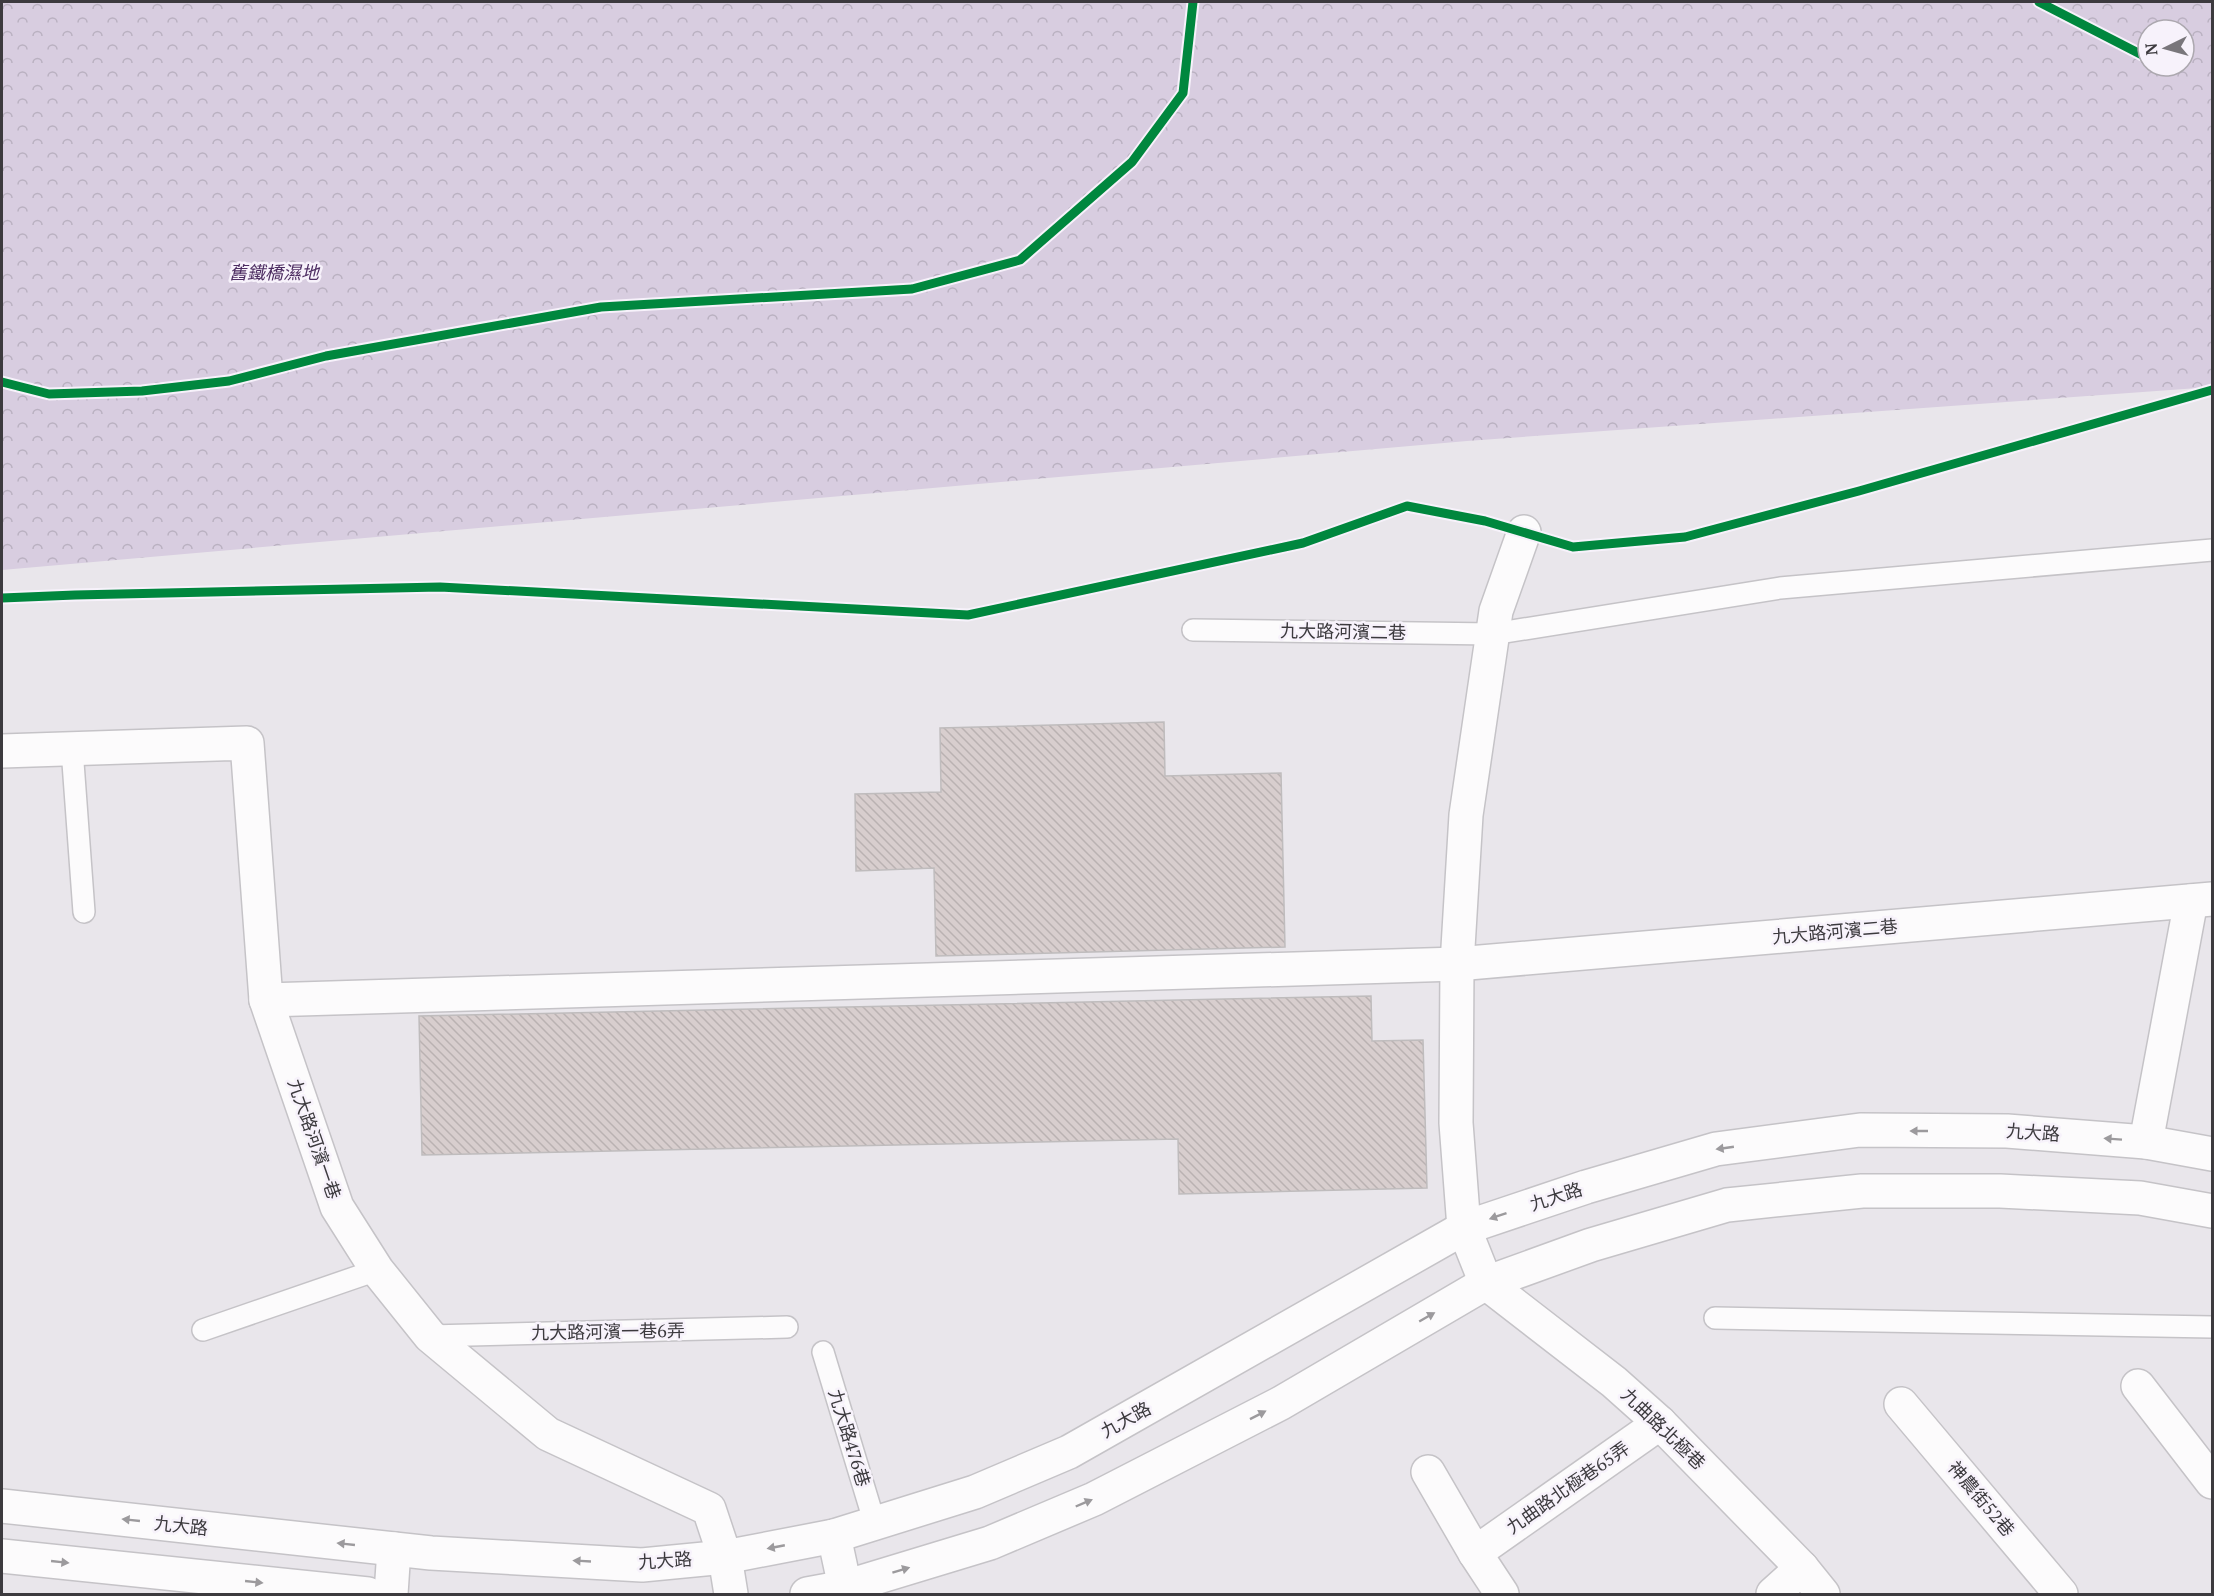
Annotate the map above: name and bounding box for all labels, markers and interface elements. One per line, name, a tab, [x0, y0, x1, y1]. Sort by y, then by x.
north arrow	[2136, 18, 2196, 78]
text: N	[2140, 42, 2163, 56]
park label: 舊鐵橋濕地	[229, 260, 321, 284]
street label: 九大路河濱二巷	[1280, 618, 1406, 644]
street label: 九大路河濱二巷	[1771, 914, 1899, 948]
street label: 九大路河濱一巷	[283, 1075, 347, 1202]
street label: 九大路	[2005, 1118, 2061, 1146]
one-way arrow	[1909, 1126, 1928, 1136]
one-way arrow	[2104, 1134, 2123, 1144]
one-way arrow	[1715, 1144, 1734, 1153]
street label: 九大路	[1526, 1176, 1585, 1216]
one-way arrow	[1489, 1212, 1507, 1222]
one-way arrow	[1419, 1312, 1435, 1323]
street label: 九大路河濱一巷6弄	[531, 1318, 685, 1344]
street label: 九曲路北極巷	[1617, 1382, 1711, 1474]
street label: 九大路476巷	[824, 1386, 876, 1489]
street label: 九大路	[1096, 1396, 1155, 1443]
one-way arrow	[1250, 1410, 1267, 1420]
street label: 九曲路北極巷65弄	[1501, 1436, 1634, 1539]
street label: 神農街52巷	[1943, 1456, 2020, 1541]
one-way arrow	[1076, 1498, 1094, 1508]
street label: 九大路	[153, 1510, 209, 1540]
one-way arrow	[122, 1515, 141, 1525]
one-way arrow	[337, 1539, 356, 1549]
one-way arrow	[766, 1543, 785, 1552]
street label: 九大路	[637, 1546, 693, 1574]
one-way arrow	[50, 1557, 69, 1567]
one-way arrow	[573, 1557, 592, 1566]
one-way arrow	[892, 1565, 910, 1574]
one-way arrow	[244, 1577, 263, 1587]

